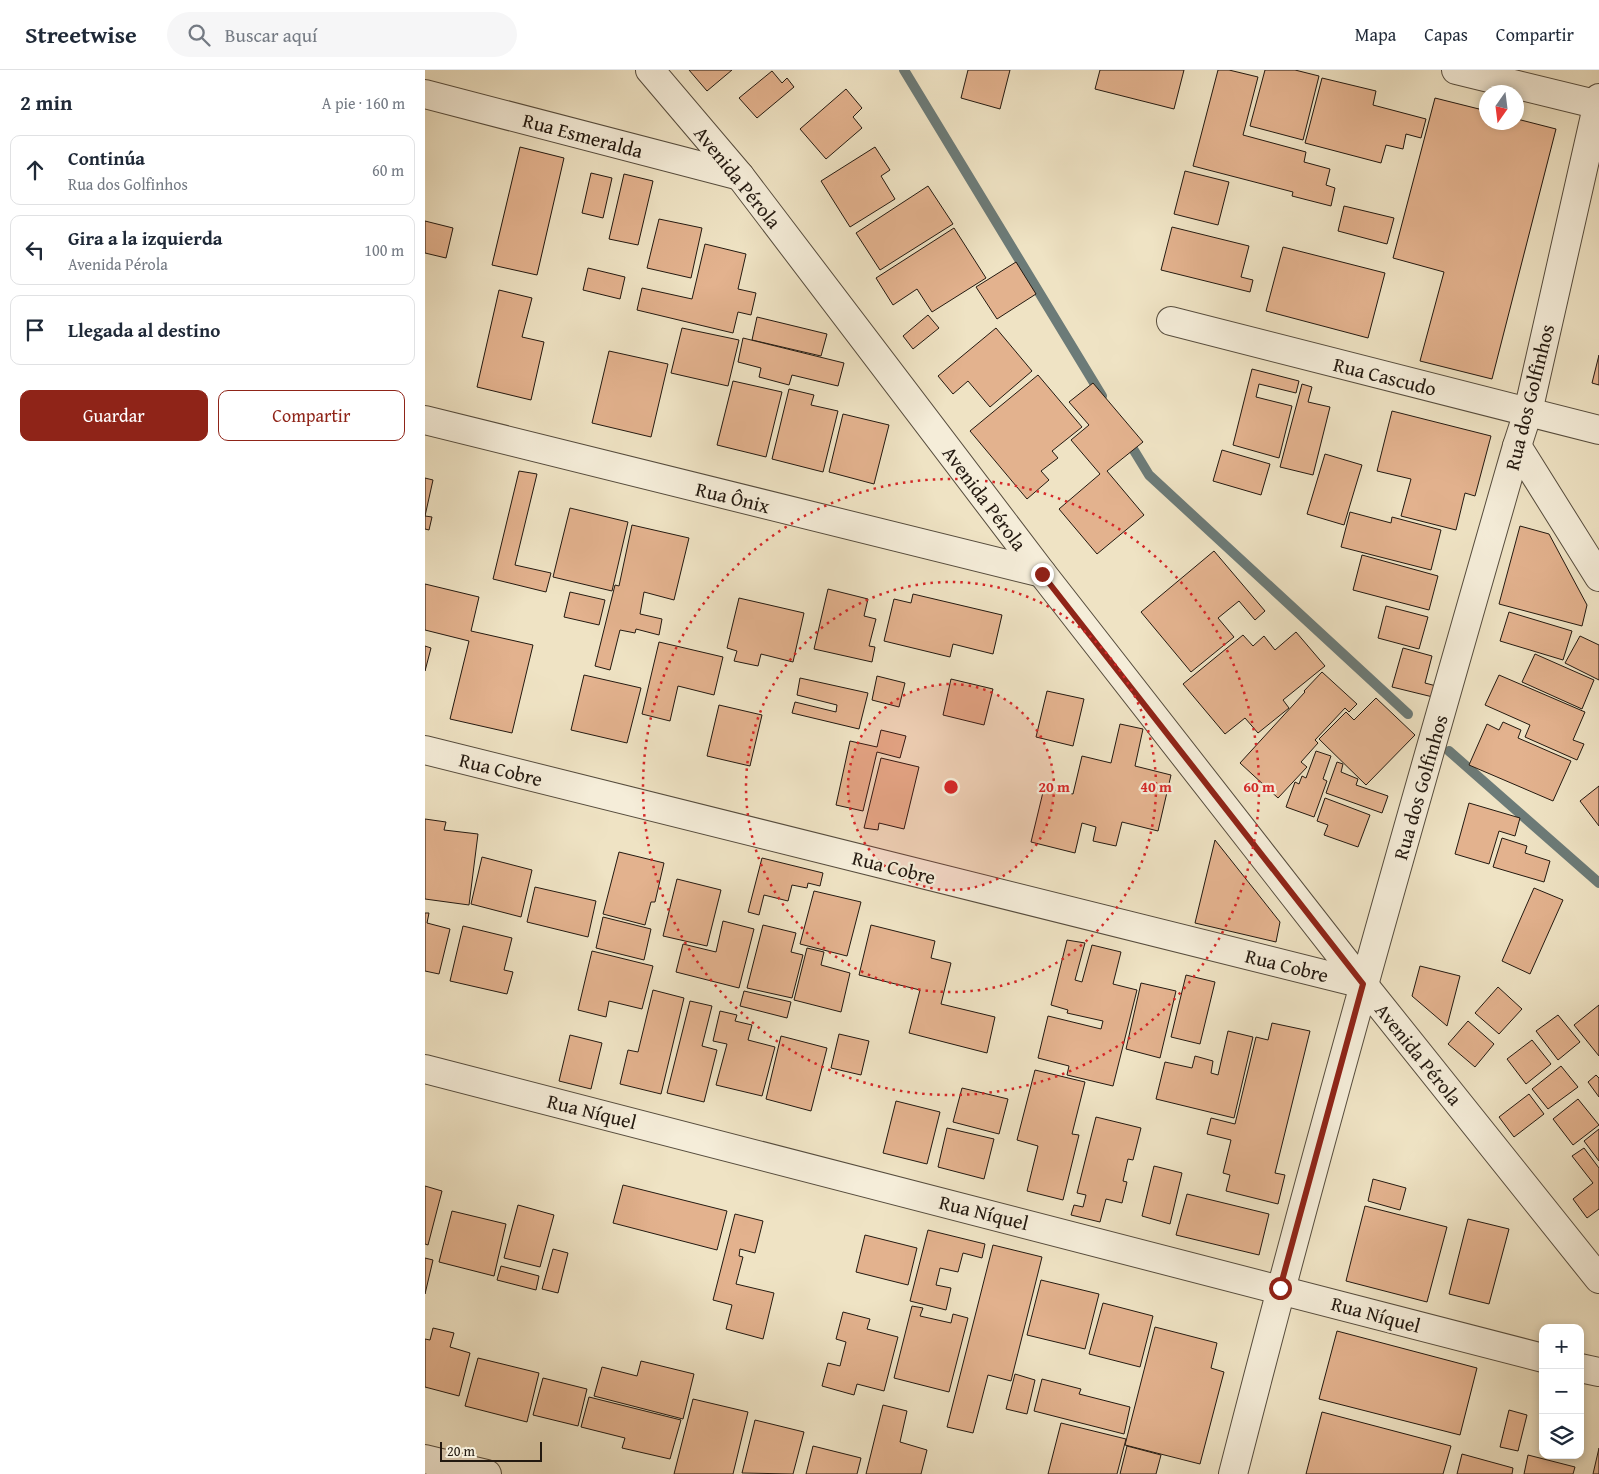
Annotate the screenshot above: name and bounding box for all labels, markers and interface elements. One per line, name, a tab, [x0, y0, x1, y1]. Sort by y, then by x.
search box	[167, 12, 517, 57]
text: Streetwise	[25, 17, 137, 52]
icon: search	[185, 21, 213, 49]
text: Buscar aquí	[225, 21, 317, 49]
text: Mapa	[1355, 21, 1396, 48]
text: Capas	[1424, 21, 1468, 48]
text: Compartir	[1496, 21, 1574, 48]
north arrow	[1479, 85, 1524, 130]
text: 2 min	[20, 87, 72, 118]
text: A pie · 160 m	[322, 91, 405, 115]
street label: Rua Esmeralda	[520, 105, 647, 165]
street label: Avenida Pérola	[687, 119, 789, 235]
text: Continúa	[68, 144, 145, 172]
icon: ahead	[21, 156, 49, 184]
text: 60 m	[372, 158, 404, 182]
text: Rua dos Golfinhos	[68, 172, 188, 196]
text: Gira a la izquierda	[68, 224, 223, 252]
icon: left	[21, 236, 49, 264]
text: 100 m	[364, 238, 404, 262]
text: Avenida Pérola	[68, 252, 168, 276]
icon: arrive	[21, 316, 49, 344]
text: Llegada al destino	[68, 316, 220, 344]
street label: Rua dos Golfinhos	[1497, 321, 1561, 473]
street label: Rua Cascudo	[1331, 349, 1439, 403]
button: Guardar	[20, 390, 208, 441]
button: Compartir	[218, 390, 405, 441]
street label: Avenida Pérola	[936, 439, 1034, 557]
street label: Rua Ônix	[693, 474, 774, 520]
route end	[1031, 563, 1054, 586]
street label: Rua dos Golfinhos	[1385, 711, 1455, 863]
street label: Rua Cobre	[456, 745, 546, 793]
text: 20 m	[1038, 776, 1070, 797]
text: 40 m	[1140, 776, 1172, 797]
text: 60 m	[1243, 776, 1275, 797]
centre of rings	[942, 778, 960, 796]
street label: Rua Cobre	[849, 843, 939, 891]
street label: Rua Cobre	[1242, 941, 1332, 989]
street label: Avenida Pérola	[1368, 996, 1470, 1112]
street label: Rua Níquel	[544, 1086, 640, 1136]
street label: Rua Níquel	[936, 1187, 1032, 1237]
route start	[1269, 1277, 1292, 1300]
street label: Rua Níquel	[1328, 1288, 1424, 1340]
map controls	[1539, 1324, 1584, 1459]
button: +	[1539, 1324, 1584, 1369]
button: −	[1539, 1369, 1584, 1414]
button: layers	[1539, 1414, 1584, 1459]
scale bar	[440, 1439, 543, 1462]
text: 20 m	[447, 1441, 475, 1461]

